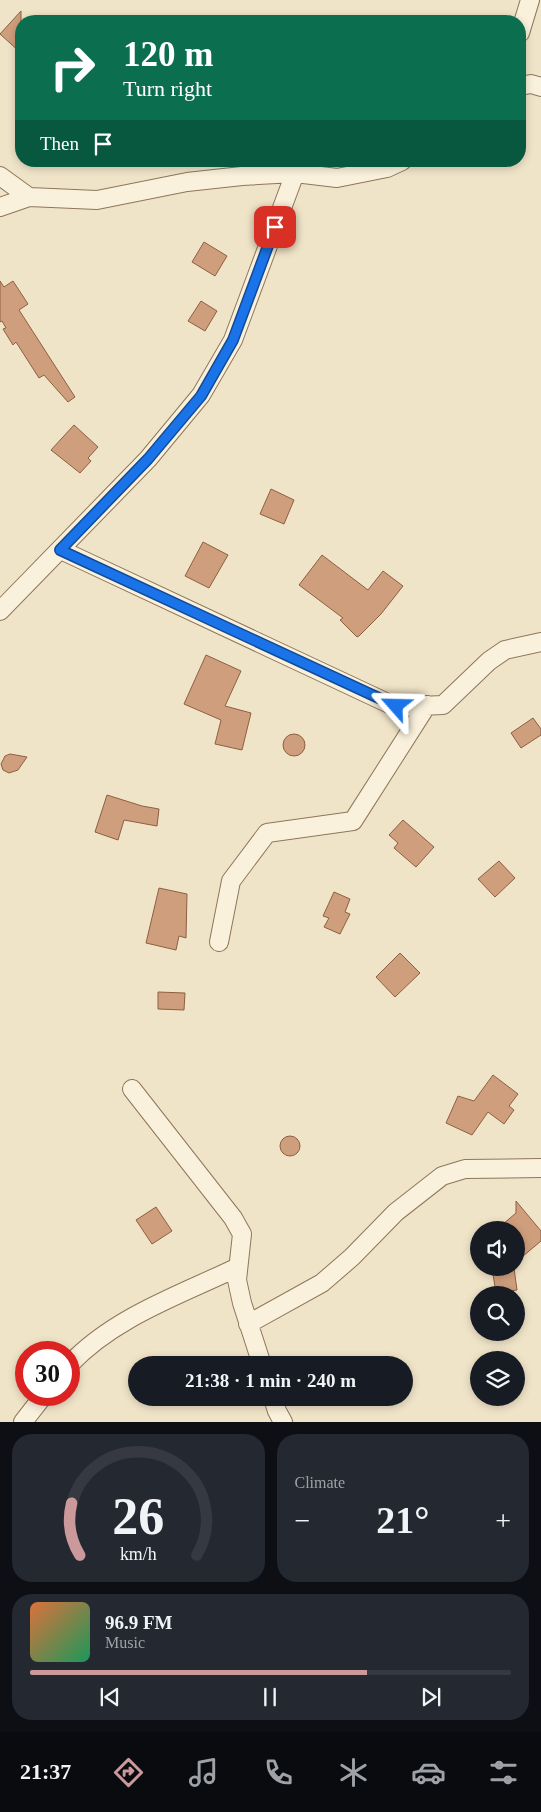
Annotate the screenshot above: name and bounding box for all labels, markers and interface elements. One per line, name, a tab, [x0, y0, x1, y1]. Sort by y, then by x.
icon: right	[40, 35, 105, 100]
text: 120 m	[123, 35, 213, 74]
text: Turn right	[123, 76, 212, 101]
icon: arrive	[89, 130, 117, 158]
text: Then	[40, 133, 79, 154]
pin	[254, 206, 296, 248]
icon: arrive	[261, 213, 289, 241]
position arrow	[369, 679, 421, 731]
map controls	[470, 1221, 525, 1406]
button: sound	[470, 1221, 525, 1276]
button: search	[470, 1286, 525, 1341]
speed limit sign: 30	[15, 1341, 80, 1406]
button: layers	[470, 1351, 525, 1406]
text: 21:38 · 1 min · 240 m	[185, 1370, 356, 1391]
text: Climate	[295, 1474, 345, 1491]
text: 26	[112, 1488, 164, 1545]
text: 21°	[376, 1499, 429, 1541]
text: −	[295, 1505, 310, 1536]
text: +	[495, 1505, 511, 1536]
text: km/h	[120, 1544, 157, 1564]
text: 96.9 FM	[105, 1612, 173, 1633]
text: Music	[105, 1634, 145, 1651]
icon: previous	[96, 1683, 124, 1711]
icon: pause	[256, 1683, 284, 1711]
icon: next	[417, 1683, 445, 1711]
icon: directions	[111, 1755, 146, 1790]
icon: music	[186, 1755, 221, 1790]
icon: phone	[261, 1755, 296, 1790]
icon: climate	[336, 1755, 371, 1790]
icon: car	[411, 1755, 446, 1790]
icon: filters	[486, 1755, 521, 1790]
text: 21:37	[20, 1759, 71, 1784]

